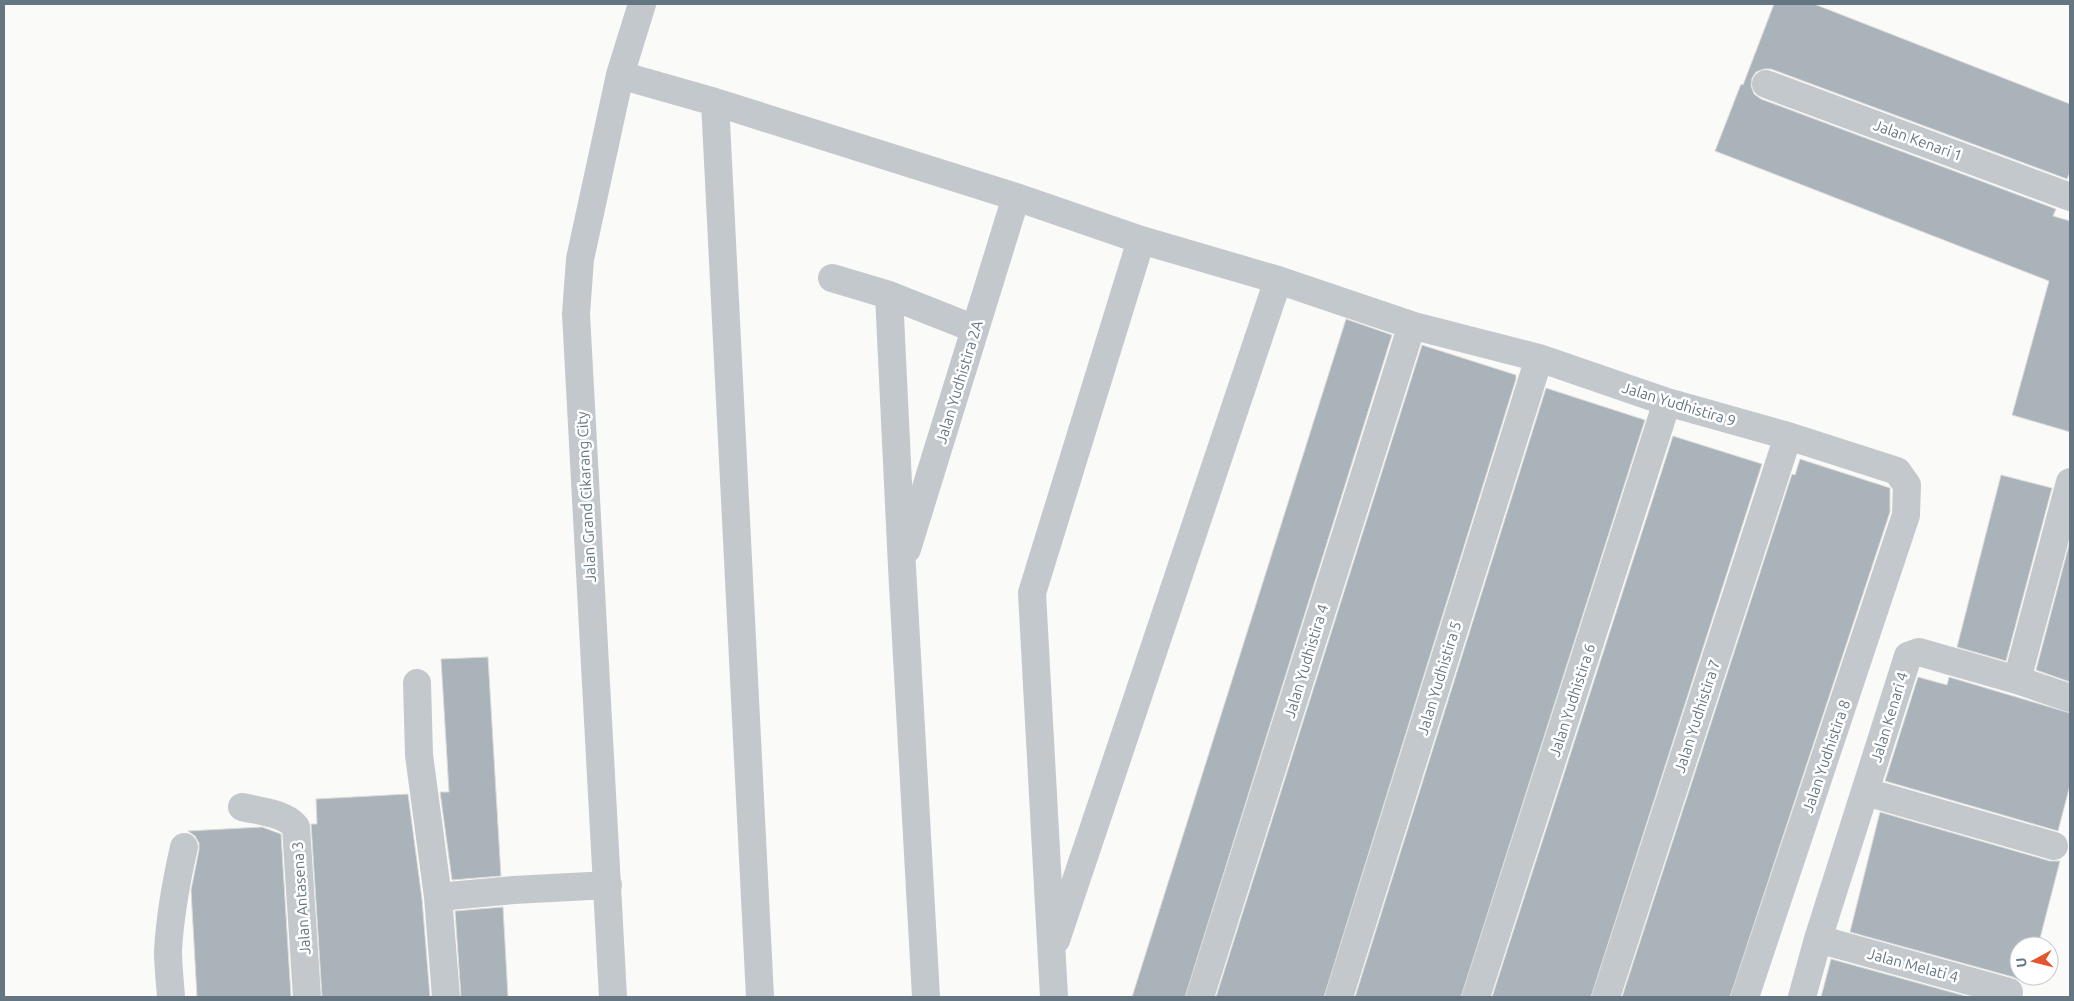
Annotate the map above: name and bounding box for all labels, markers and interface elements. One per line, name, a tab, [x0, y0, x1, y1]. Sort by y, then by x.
street label: Jalan Kenari 1	[1871, 116, 1965, 164]
street label: Jalan Yudhistira 2A	[932, 318, 986, 446]
street label: Jalan Yudhistira 9	[1620, 379, 1738, 429]
street label: Jalan Grand Cikarang City	[573, 411, 599, 583]
street label: Jalan Yudhistira 4	[1281, 602, 1331, 720]
street label: Jalan Yudhistira 5	[1414, 619, 1464, 737]
street label: Jalan Yudhistira 6	[1546, 641, 1598, 759]
street label: Jalan Yudhistira 7	[1671, 657, 1723, 775]
street label: Jalan Kenari 4	[1867, 670, 1911, 764]
street label: Jalan Yudhistira 8	[1799, 697, 1853, 815]
street label: Jalan Antasena 3	[289, 841, 313, 955]
north arrow	[2009, 936, 2059, 986]
street label: Jalan Melati 4	[1866, 945, 1960, 985]
text: U	[2013, 957, 2030, 968]

